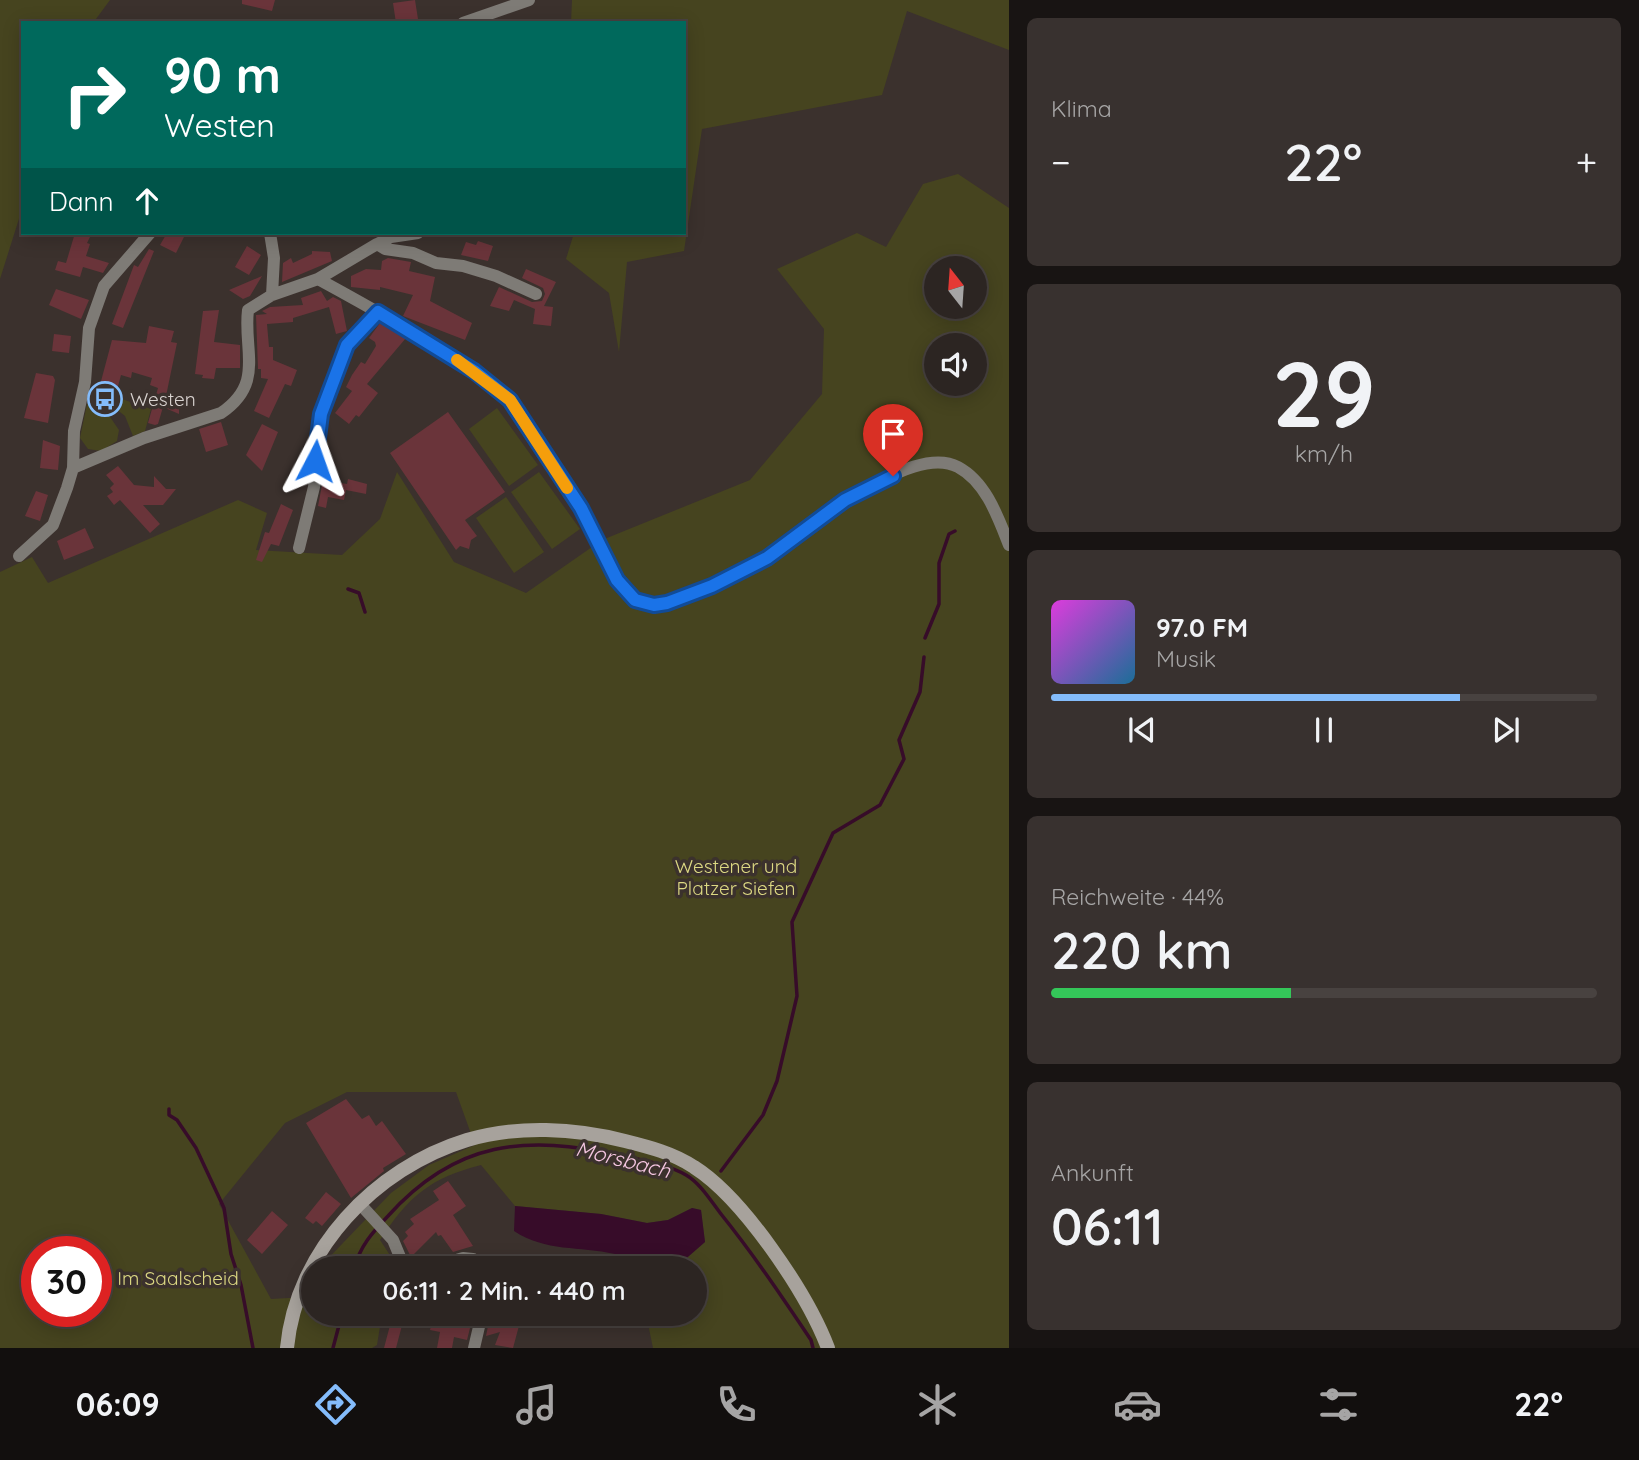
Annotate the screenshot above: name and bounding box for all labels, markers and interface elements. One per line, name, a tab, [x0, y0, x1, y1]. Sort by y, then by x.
text: 90 m	[164, 44, 281, 105]
icon: right	[49, 49, 140, 140]
text: Klima	[1051, 94, 1112, 123]
text: Westen	[164, 105, 275, 145]
text: 22°	[1284, 129, 1362, 194]
text: −	[1051, 138, 1071, 186]
text: +	[1576, 138, 1597, 186]
icon: ahead	[128, 182, 166, 220]
text: Dann	[49, 185, 114, 218]
north arrow	[924, 256, 987, 318]
map controls	[924, 256, 987, 396]
button: sound	[924, 333, 987, 396]
text: 29	[1272, 336, 1376, 450]
bus stop icon: Westen	[86, 380, 124, 418]
place label: Westen	[130, 387, 196, 411]
pin	[863, 404, 923, 476]
icon: arrive	[874, 415, 912, 453]
position arrow	[278, 424, 352, 498]
text: km/h	[1295, 439, 1353, 468]
text: 97.0 FM	[1156, 611, 1248, 644]
text: Musik	[1156, 644, 1216, 673]
icon: previous	[1123, 711, 1161, 749]
icon: pause	[1305, 711, 1343, 749]
icon: next	[1487, 711, 1525, 749]
park label: Westener und Platzer Siefen	[675, 854, 797, 900]
text: Reichweite · 44%	[1051, 882, 1224, 911]
text: 220 km	[1051, 917, 1233, 982]
water label: Morsbach	[573, 1135, 674, 1184]
text: Ankunft	[1051, 1158, 1134, 1187]
text: 06:11	[1051, 1193, 1164, 1258]
speed limit sign: 30	[21, 1236, 112, 1327]
park label: Im Saalscheid	[117, 1266, 239, 1290]
text: 06:11 · 2 Min. · 440 m	[382, 1274, 626, 1307]
icon: directions	[311, 1380, 360, 1429]
icon: music	[512, 1380, 561, 1429]
icon: phone	[712, 1380, 761, 1429]
icon: climate	[913, 1380, 962, 1429]
icon: car	[1113, 1380, 1162, 1429]
icon: filters	[1314, 1380, 1363, 1429]
text: 06:09	[76, 1384, 160, 1424]
text: 22°	[1514, 1384, 1563, 1424]

